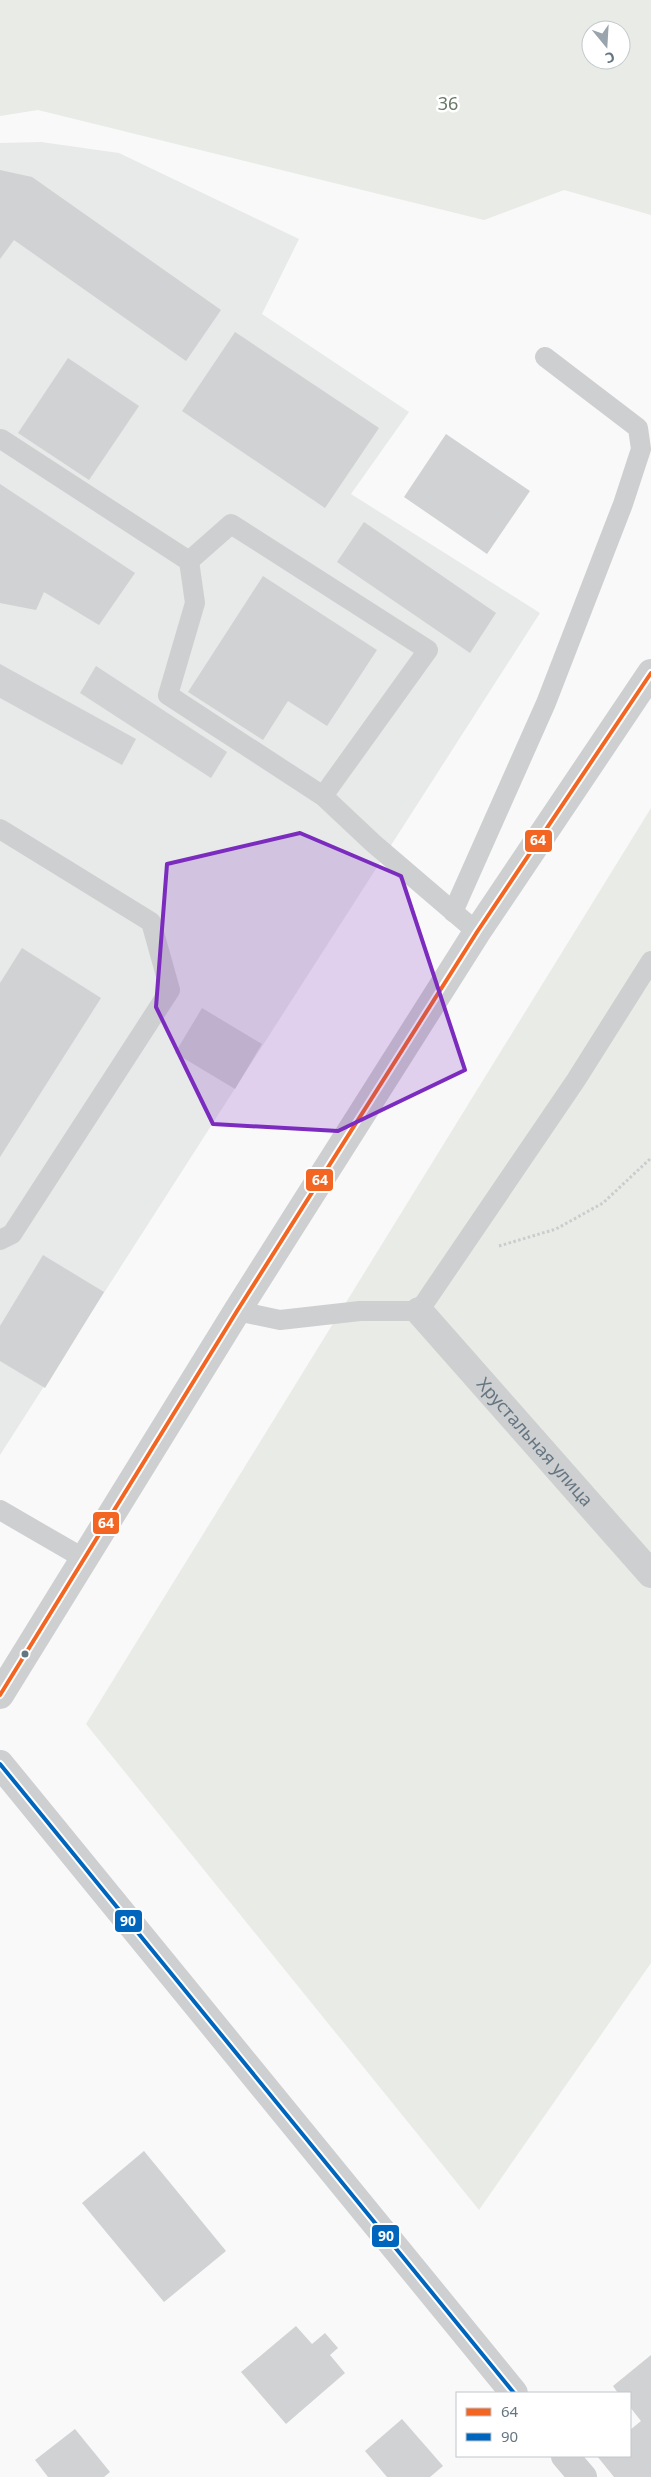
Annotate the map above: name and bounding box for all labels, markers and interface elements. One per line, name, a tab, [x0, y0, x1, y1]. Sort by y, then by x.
north arrow	[581, 20, 631, 70]
text: С	[603, 47, 617, 68]
park label: 36	[438, 91, 458, 115]
line badge: 64	[524, 829, 553, 853]
text: 64	[530, 830, 546, 849]
line badge: 64	[305, 1168, 334, 1192]
text: 64	[312, 1170, 328, 1189]
street label: Хрустальная улица	[472, 1372, 599, 1511]
line badge: 64	[92, 1511, 120, 1535]
text: 64	[98, 1513, 114, 1532]
unlabelled marker	[20, 1649, 30, 1659]
line badge: 90	[114, 1909, 143, 1933]
text: 90	[120, 1911, 136, 1930]
line badge: 90	[371, 2224, 400, 2248]
text: 90	[378, 2226, 394, 2245]
legend	[456, 2392, 631, 2457]
text: 64	[501, 2401, 519, 2421]
text: 90	[501, 2426, 518, 2446]

